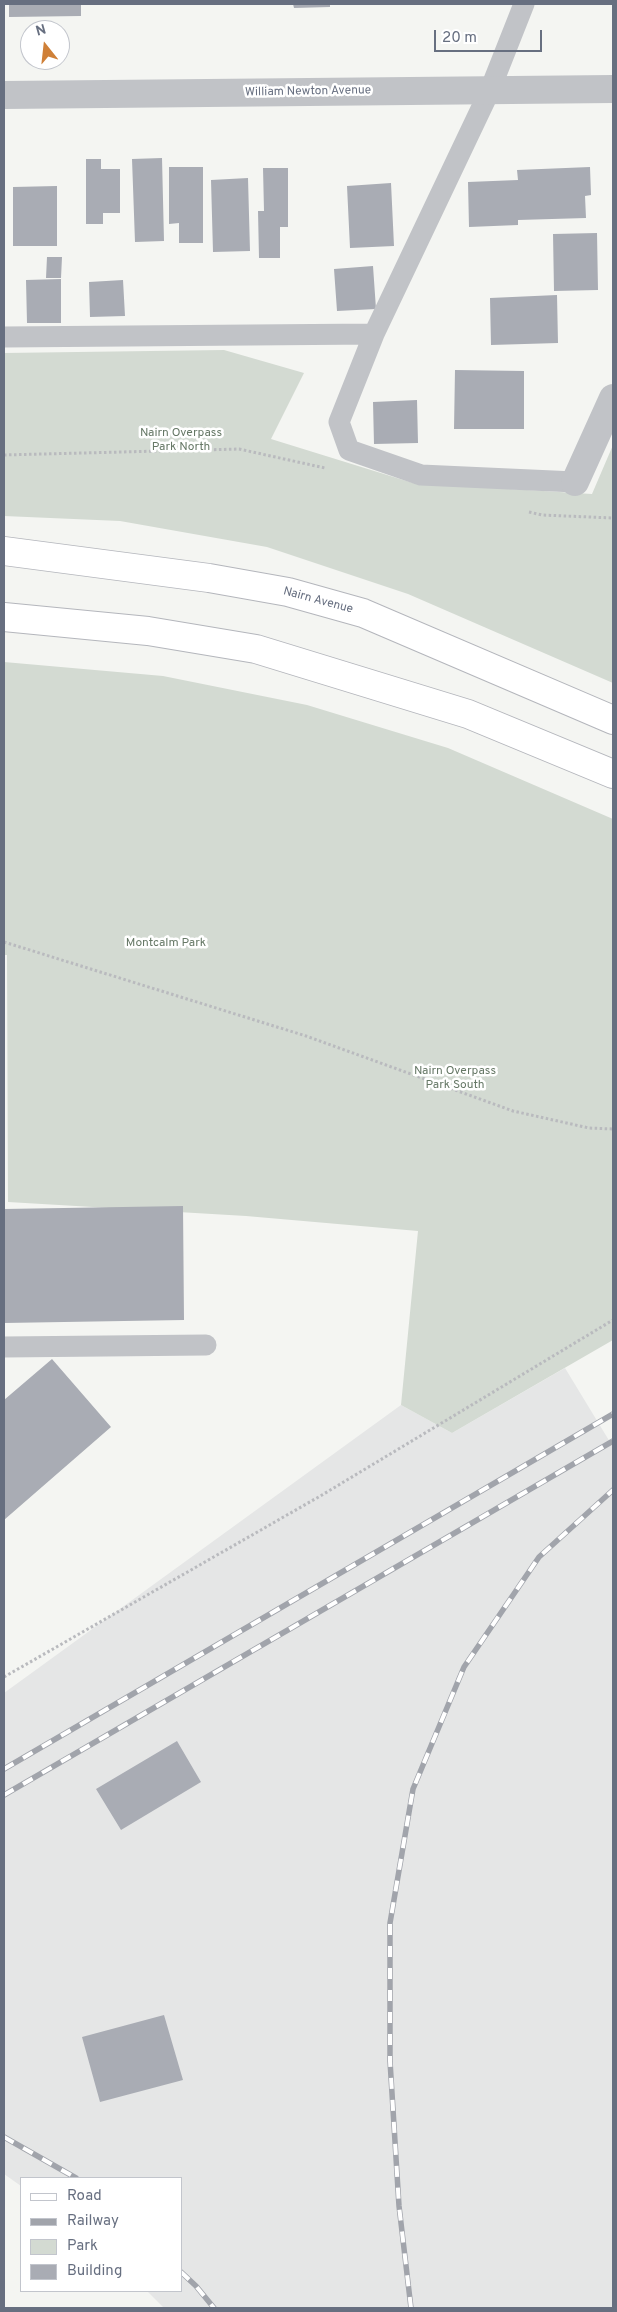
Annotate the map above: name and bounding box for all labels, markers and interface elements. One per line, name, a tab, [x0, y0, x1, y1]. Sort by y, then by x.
north arrow	[20, 20, 70, 70]
scale bar	[437, 20, 544, 52]
text: N	[34, 22, 48, 41]
text: 20 m	[442, 29, 477, 48]
street label: William Newton Avenue	[245, 84, 371, 100]
park label: Nairn Overpass Park North	[140, 427, 222, 455]
street label: Nairn Avenue	[281, 585, 355, 617]
park label: Montcalm Park	[126, 937, 206, 951]
park label: Nairn Overpass Park South	[414, 1065, 496, 1093]
legend	[20, 2177, 182, 2292]
text: Road	[67, 2187, 102, 2206]
text: Railway	[67, 2212, 119, 2231]
text: Park	[67, 2237, 98, 2256]
text: Building	[67, 2262, 122, 2281]

